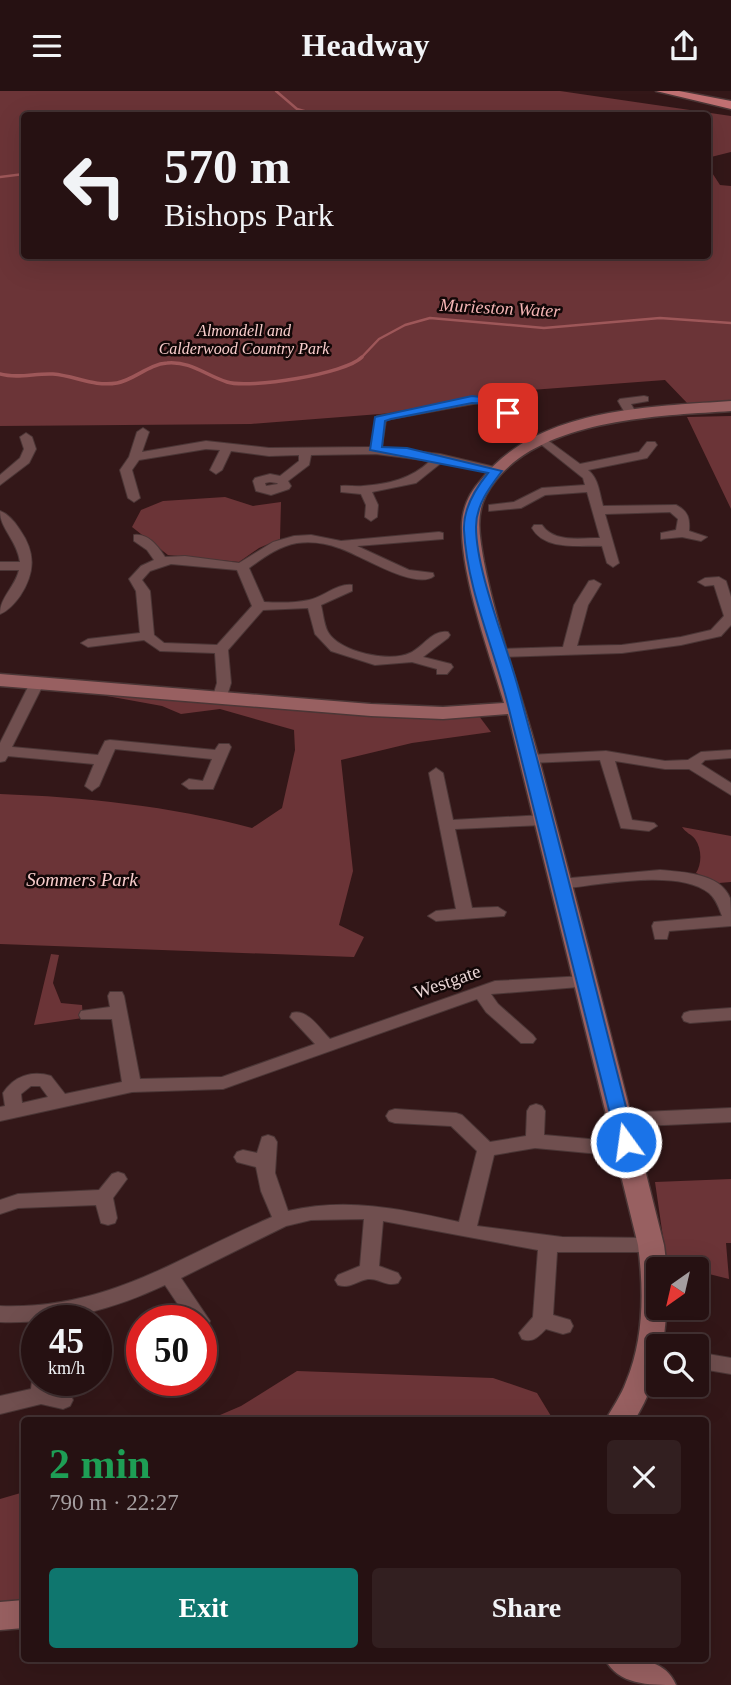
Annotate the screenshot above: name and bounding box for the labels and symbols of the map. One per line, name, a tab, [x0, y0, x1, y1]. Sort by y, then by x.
water label: Murieston Water	[438, 295, 562, 321]
park label: Almondell and Calderwood Country Park	[159, 322, 330, 358]
pin	[478, 383, 538, 443]
park label: Sommers Park	[26, 869, 138, 890]
street label: Westgate	[411, 960, 483, 1003]
position arrow	[589, 1105, 663, 1179]
north arrow	[646, 1257, 709, 1319]
speed limit sign: 50	[126, 1305, 217, 1396]

